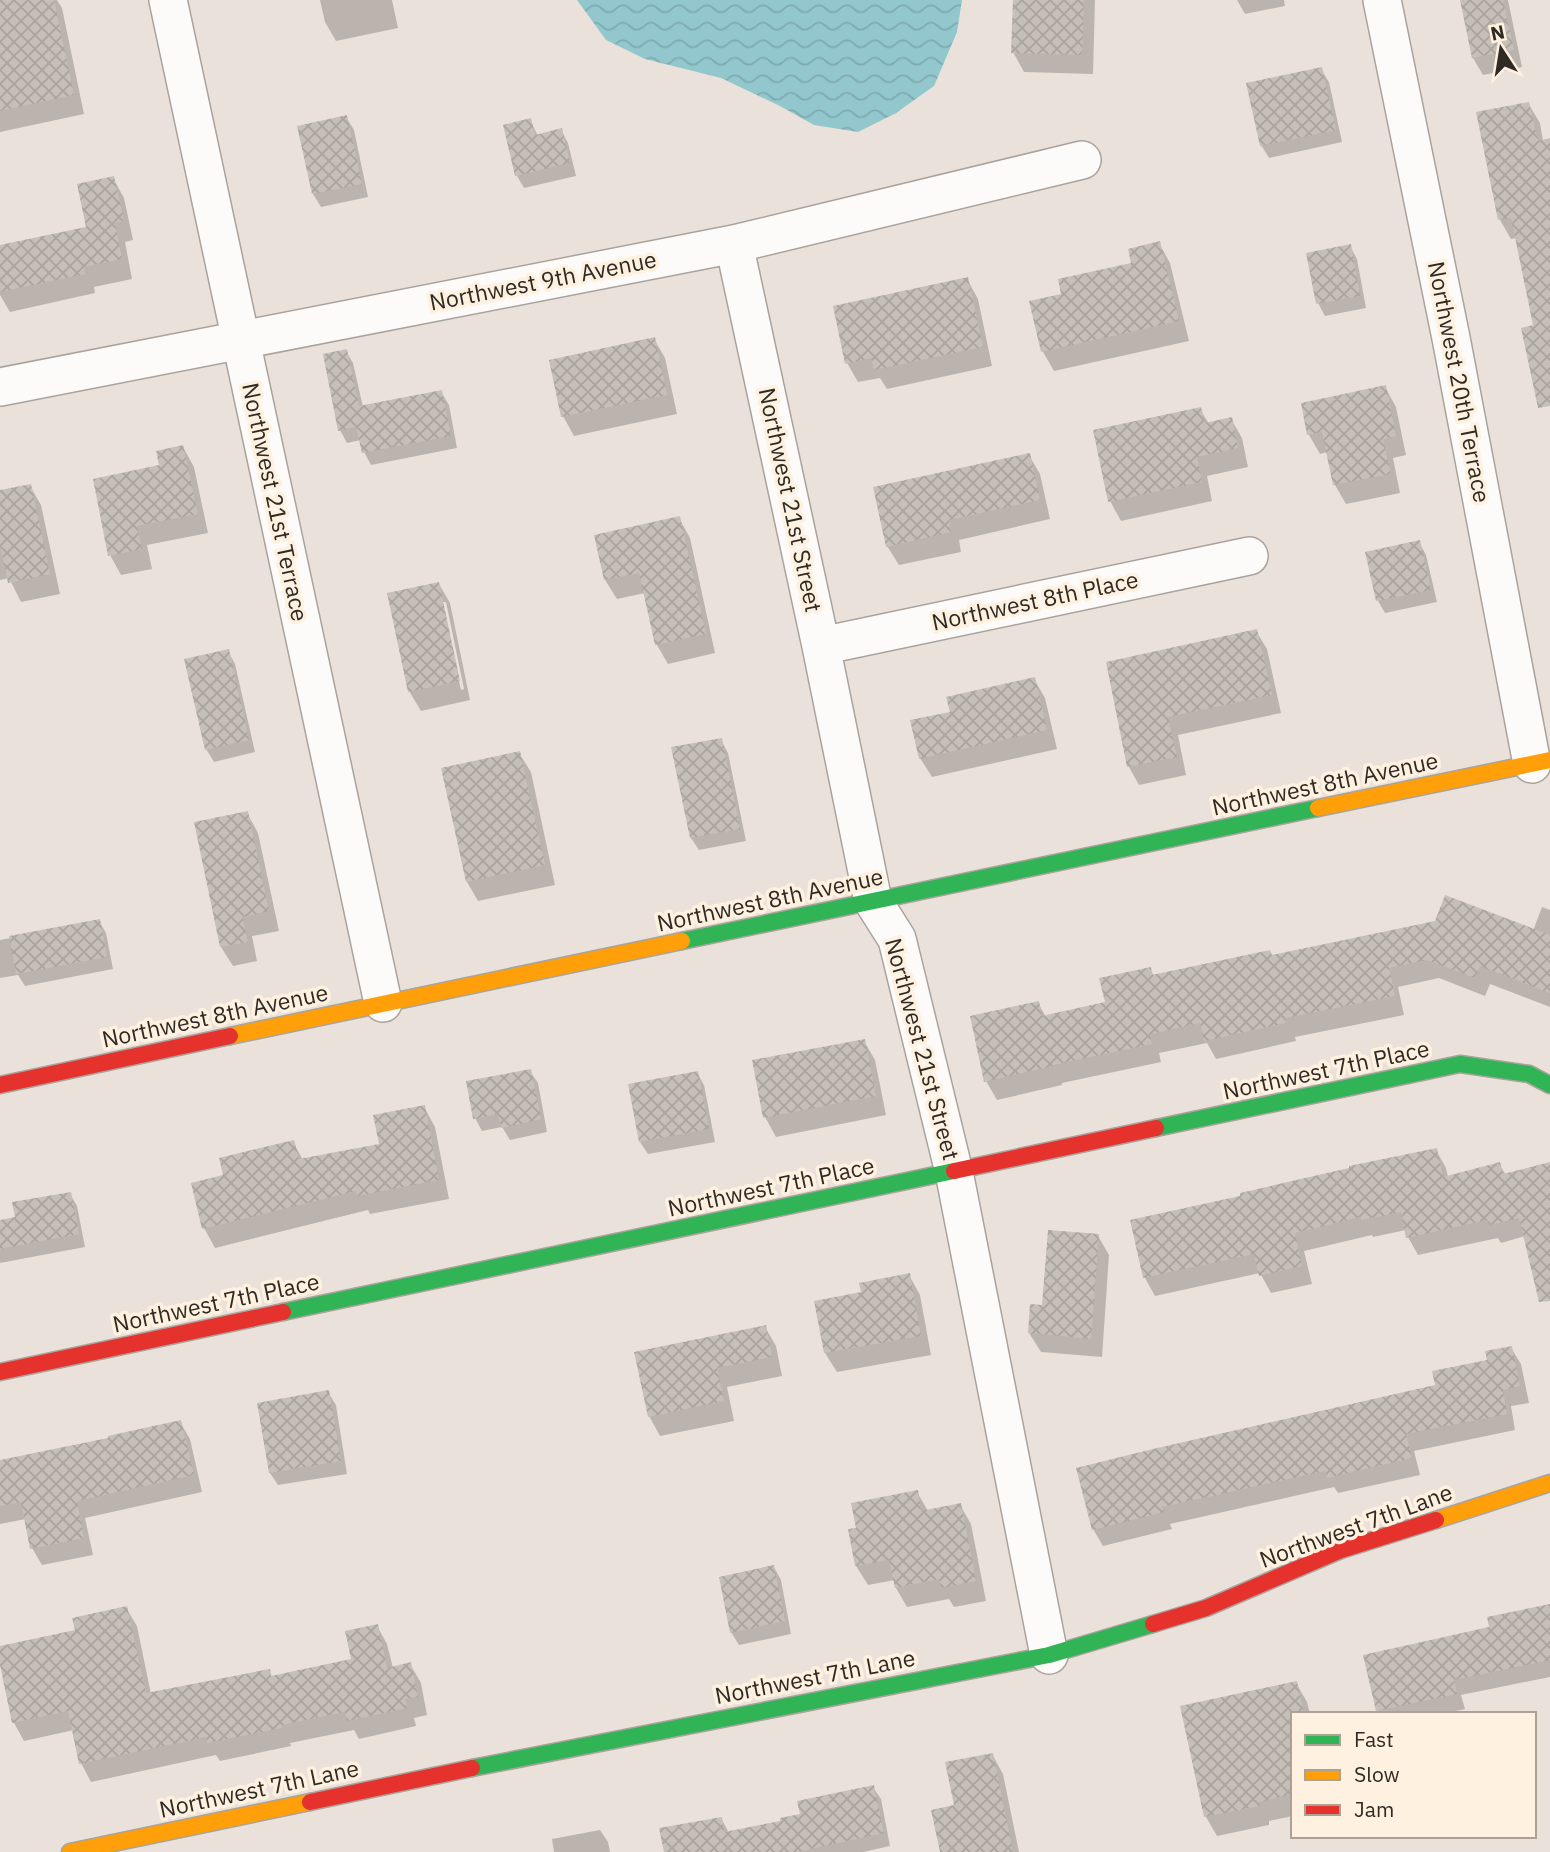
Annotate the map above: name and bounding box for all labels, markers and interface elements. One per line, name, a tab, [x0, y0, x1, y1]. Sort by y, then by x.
north arrow	[1466, 14, 1536, 84]
text: N	[1488, 19, 1507, 46]
street label: Northwest 9th Avenue	[427, 243, 659, 317]
street label: Northwest 20th Terrace	[1422, 259, 1498, 505]
street label: Northwest 21st Terrace	[236, 380, 316, 624]
street label: Northwest 21st Street	[753, 385, 829, 615]
street label: Northwest 8th Place	[929, 563, 1141, 637]
street label: Northwest 8th Avenue	[1209, 744, 1441, 822]
street label: Northwest 8th Avenue	[654, 860, 886, 938]
street label: Northwest 21st Street	[879, 934, 967, 1163]
street label: Northwest 8th Avenue	[99, 976, 331, 1054]
street label: Northwest 7th Place	[1220, 1032, 1432, 1106]
street label: Northwest 7th Place	[665, 1149, 877, 1223]
street label: Northwest 7th Place	[110, 1265, 322, 1339]
street label: Northwest 7th Lane	[1255, 1476, 1456, 1574]
street label: Northwest 7th Lane	[712, 1642, 917, 1710]
legend	[1291, 1712, 1536, 1838]
text: Fast	[1354, 1725, 1394, 1753]
street label: Northwest 7th Lane	[156, 1752, 361, 1824]
text: Slow	[1354, 1760, 1400, 1788]
text: Jam	[1354, 1795, 1394, 1823]

